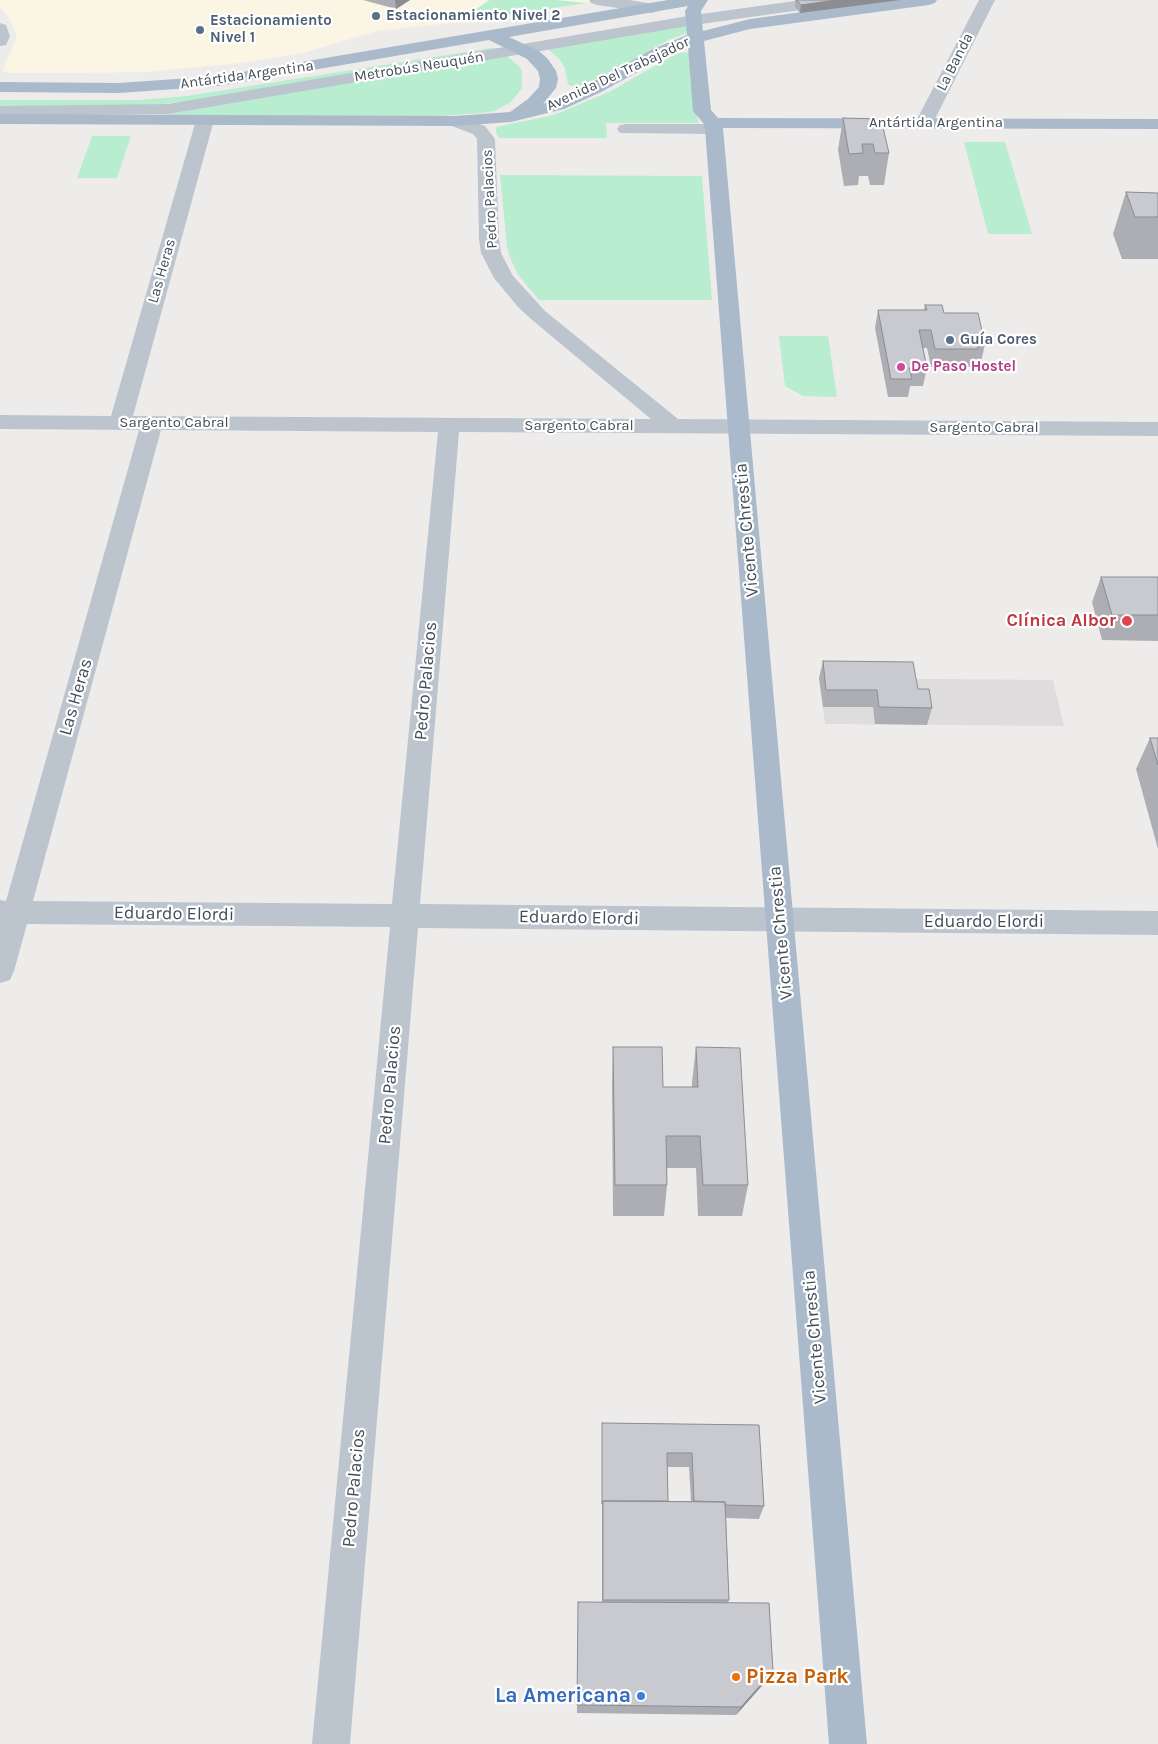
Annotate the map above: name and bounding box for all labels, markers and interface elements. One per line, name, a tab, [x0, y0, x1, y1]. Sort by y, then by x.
place label: Estacionamiento Nivel 2	[386, 7, 560, 25]
marker: Estacionamiento Nivel 2	[370, 10, 382, 22]
place label: Estacionamiento Nivel 1	[210, 12, 332, 47]
marker: Estacionamiento Nivel 1	[194, 24, 206, 36]
street label: La Banda	[933, 30, 977, 94]
street label: Avenida Del Trabajador	[544, 33, 692, 115]
street label: Metrobús Neuquén	[353, 48, 485, 86]
street label: Antártida Argentina	[179, 57, 315, 93]
street label: Antártida Argentina	[869, 114, 1003, 132]
street label: Pedro Palacios	[478, 149, 502, 249]
street label: Las Heras	[144, 237, 180, 305]
place label: Guía Cores	[960, 331, 1037, 349]
marker: Guía Cores	[944, 334, 956, 346]
place label: De Paso Hostel	[911, 358, 1016, 376]
marker: De Paso Hostel	[895, 361, 907, 373]
street label: Sargento Cabral	[119, 414, 229, 432]
street label: Sargento Cabral	[524, 417, 634, 435]
street label: Sargento Cabral	[929, 419, 1039, 437]
street label: Vicente Chrestia	[730, 462, 764, 598]
place label: Clínica Albor	[1006, 610, 1116, 632]
marker: Clínica Albor	[1120, 614, 1134, 628]
street label: Pedro Palacios	[410, 621, 442, 741]
street label: Las Heras	[55, 656, 97, 738]
street label: Vicente Chrestia	[764, 865, 798, 1001]
street label: Eduardo Elordi	[114, 902, 234, 926]
street label: Eduardo Elordi	[519, 906, 639, 930]
street label: Eduardo Elordi	[924, 911, 1044, 933]
street label: Pedro Palacios	[374, 1025, 406, 1145]
street label: Vicente Chrestia	[798, 1269, 832, 1405]
street label: Pedro Palacios	[338, 1428, 370, 1548]
place label: Pizza Park	[746, 1664, 849, 1690]
marker: Pizza Park	[730, 1671, 742, 1683]
place label: La Americana	[495, 1683, 631, 1709]
marker: La Americana	[635, 1690, 647, 1702]

